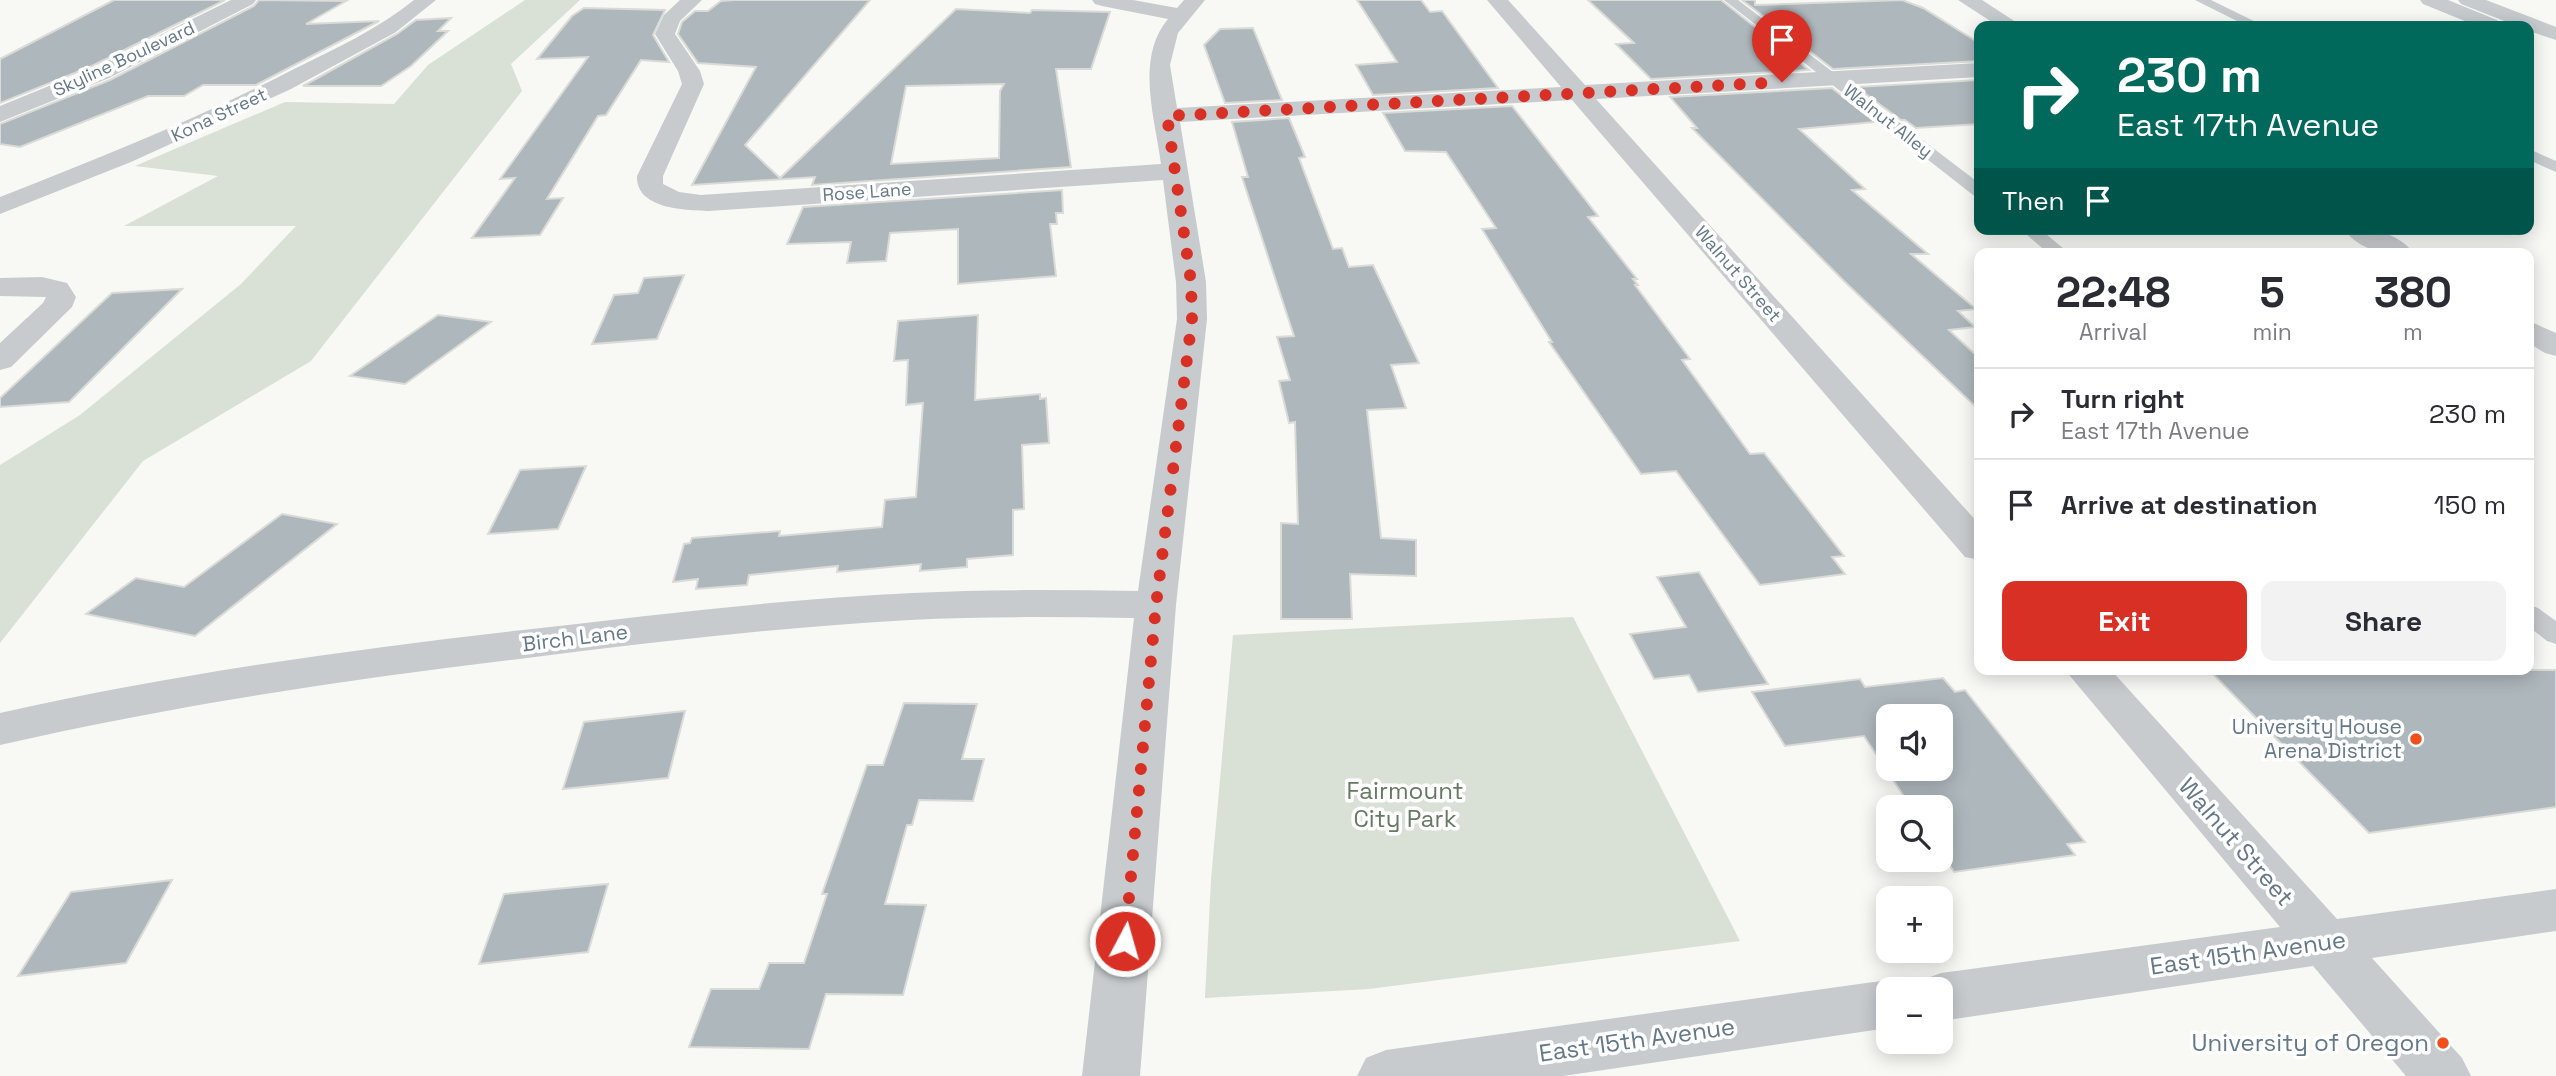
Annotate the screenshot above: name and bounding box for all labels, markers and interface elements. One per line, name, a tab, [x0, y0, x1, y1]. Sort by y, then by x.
pin	[1752, 10, 1812, 82]
street label: Skyline Boulevard	[49, 16, 198, 101]
icon: arrive	[1763, 21, 1801, 59]
text: 230 m	[2117, 44, 2262, 106]
icon: right	[2002, 49, 2093, 140]
street label: Walnut Alley	[1839, 79, 1937, 163]
street label: Kona Street	[167, 82, 270, 147]
text: East 17th Avenue	[2117, 105, 2379, 145]
street label: Rose Lane	[822, 177, 912, 206]
icon: arrive	[2079, 182, 2117, 220]
text: Then	[2002, 184, 2065, 218]
street label: Walnut Street	[1690, 221, 1786, 327]
text: 22:48	[2056, 266, 2170, 319]
text: 5	[2260, 266, 2285, 319]
text: 380	[2374, 266, 2452, 319]
text: Arrival	[2079, 317, 2147, 347]
text: min	[2252, 317, 2292, 347]
text: m	[2403, 317, 2423, 347]
text: Turn right	[2061, 382, 2185, 416]
icon: right	[2002, 395, 2040, 433]
text: 230 m	[2429, 397, 2506, 431]
text: East 17th Avenue	[2061, 416, 2250, 446]
icon: arrive	[2002, 486, 2040, 524]
text: Arrive at destination	[2061, 488, 2318, 522]
text: 150 m	[2434, 488, 2506, 522]
button: Exit	[2002, 581, 2247, 661]
button: Share	[2261, 581, 2506, 661]
street label: Birch Lane	[521, 618, 629, 657]
map controls	[1876, 704, 1953, 1054]
button: sound	[1876, 704, 1953, 781]
place label: University House Arena District	[2232, 713, 2402, 764]
marker: University House Arena District	[2408, 731, 2424, 747]
street label: Walnut Street	[2172, 771, 2301, 912]
park label: Fairmount City Park	[1346, 775, 1464, 834]
button: search	[1876, 795, 1953, 872]
button: +	[1876, 886, 1953, 963]
position arrow	[1088, 904, 1162, 978]
street label: East 15th Avenue	[2148, 923, 2348, 982]
button: −	[1876, 977, 1953, 1054]
street label: East 15th Avenue	[1537, 1010, 1737, 1069]
place label: University of Oregon	[2192, 1027, 2429, 1058]
marker: University of Oregon	[2435, 1035, 2451, 1051]

